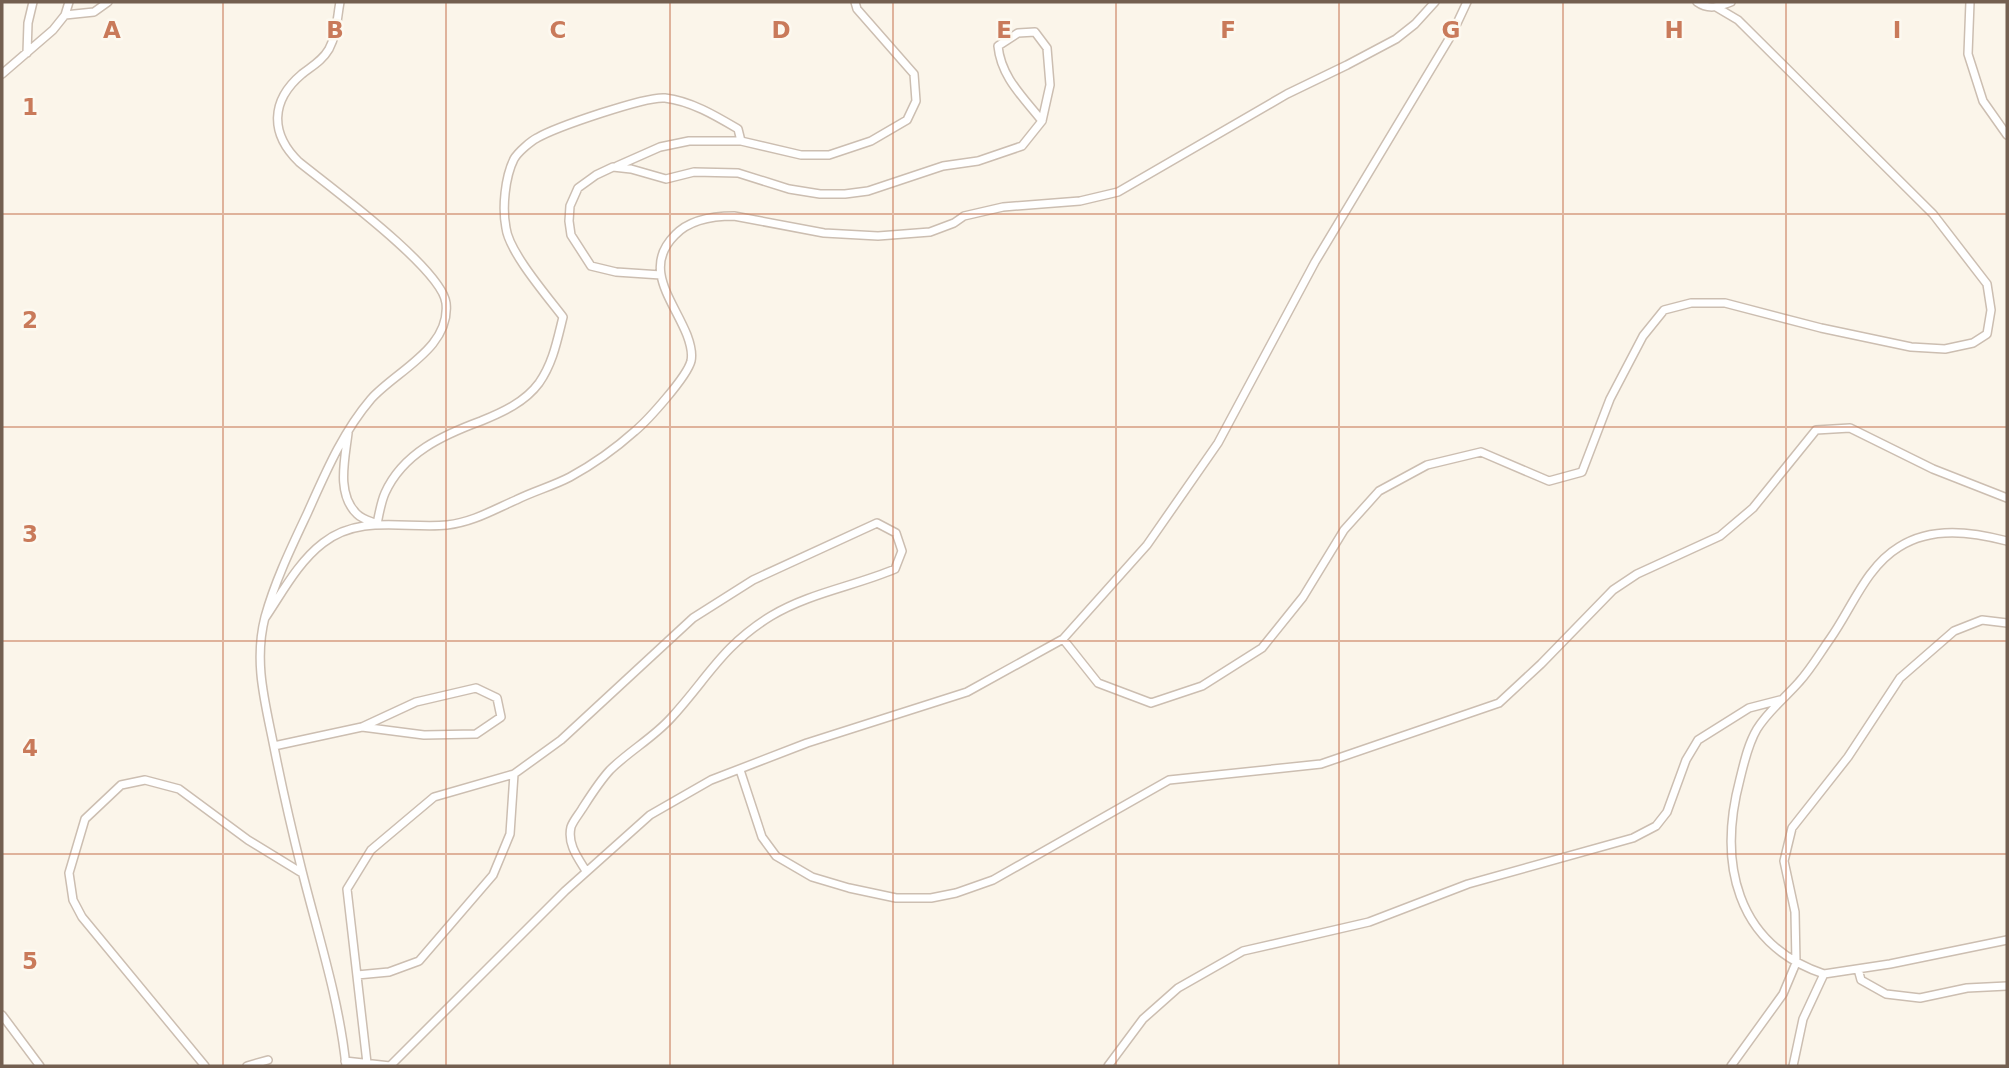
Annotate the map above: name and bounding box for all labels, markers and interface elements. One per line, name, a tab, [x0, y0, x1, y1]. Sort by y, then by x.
text: A	[103, 17, 121, 43]
text: B	[326, 17, 344, 43]
text: C	[550, 17, 566, 43]
text: D	[771, 17, 791, 43]
text: E	[996, 17, 1012, 43]
text: F	[1220, 17, 1236, 43]
text: G	[1442, 17, 1460, 43]
text: H	[1664, 17, 1684, 43]
text: I	[1893, 17, 1901, 43]
text: 1	[22, 94, 38, 120]
text: 2	[22, 307, 38, 333]
text: 3	[22, 521, 38, 547]
text: 4	[22, 735, 38, 761]
text: 5	[22, 948, 38, 974]

